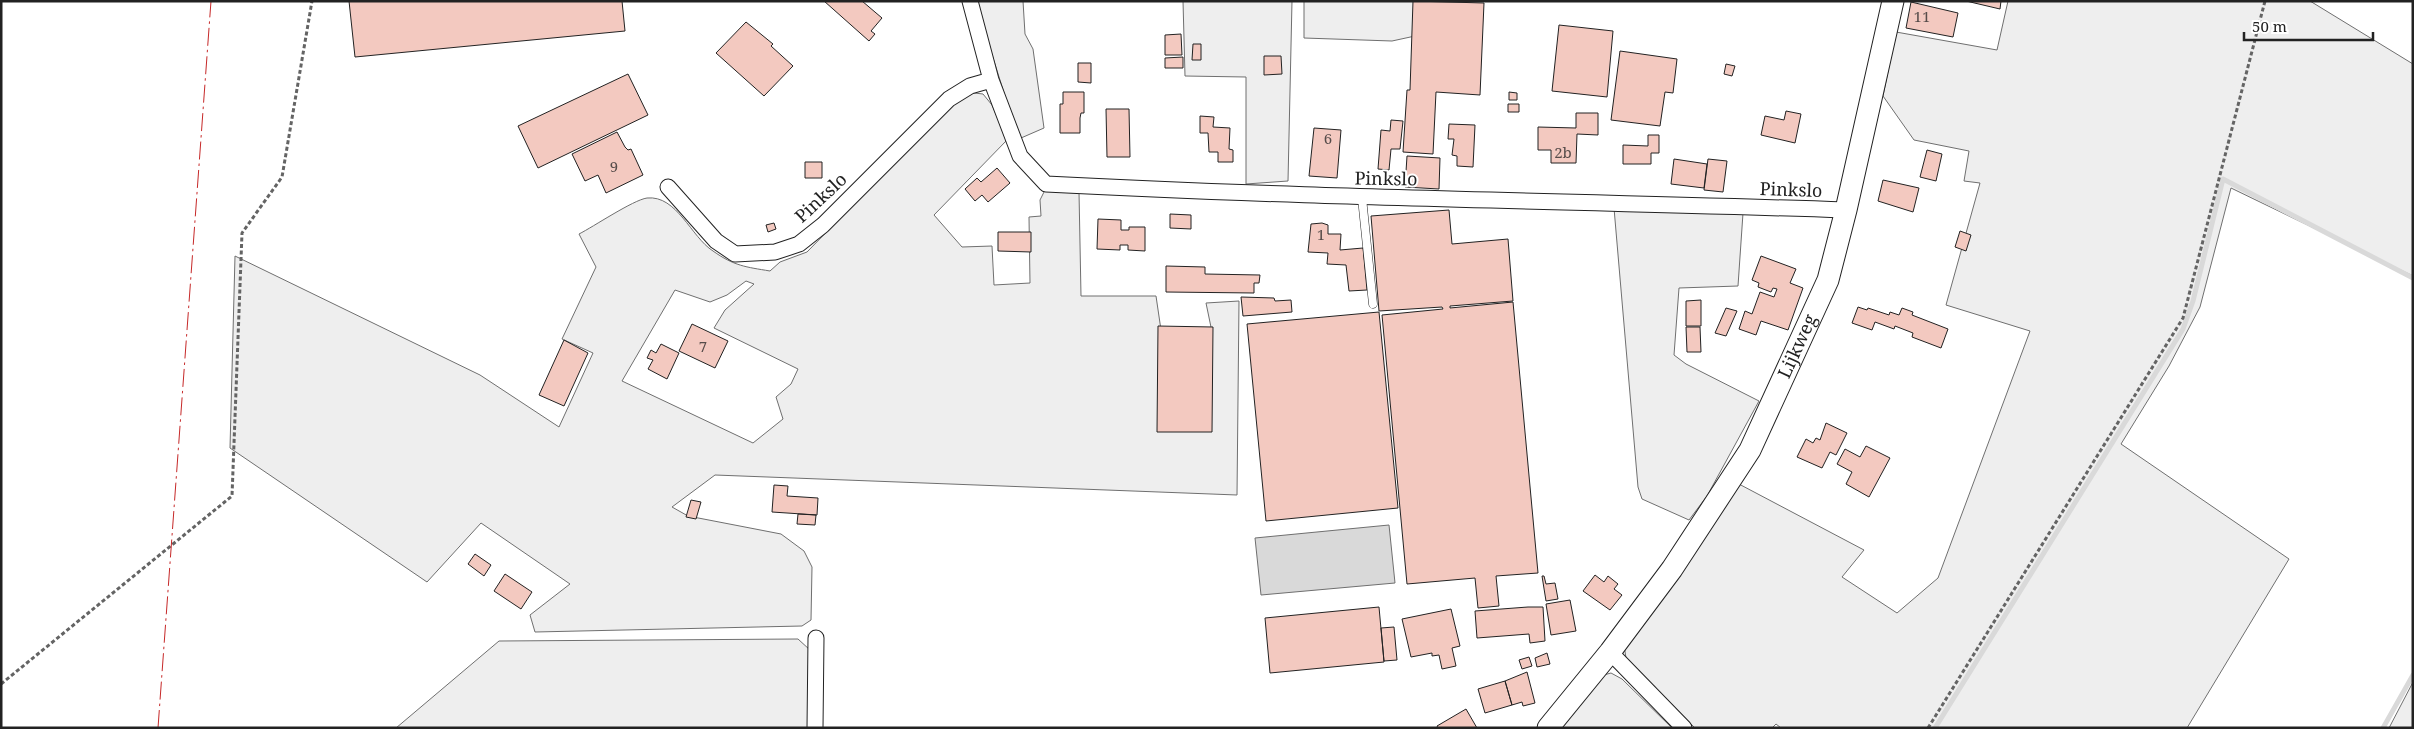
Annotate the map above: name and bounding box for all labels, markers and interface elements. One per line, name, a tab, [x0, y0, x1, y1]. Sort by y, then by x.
house number: 11	[1914, 6, 1930, 26]
scale bar	[2244, 10, 2373, 42]
text: 50 m	[2252, 16, 2287, 36]
house number: 6	[1324, 128, 1332, 148]
house number: 2b	[1554, 142, 1572, 162]
house number: 9	[610, 156, 618, 176]
street label: Pinkslo	[1354, 165, 1418, 191]
street label: Pinkslo	[789, 167, 851, 227]
street label: Pinkslo	[1759, 176, 1823, 202]
house number: 1	[1317, 224, 1325, 244]
street label: Lijkweg	[1772, 310, 1822, 382]
house number: 7	[699, 336, 707, 356]

